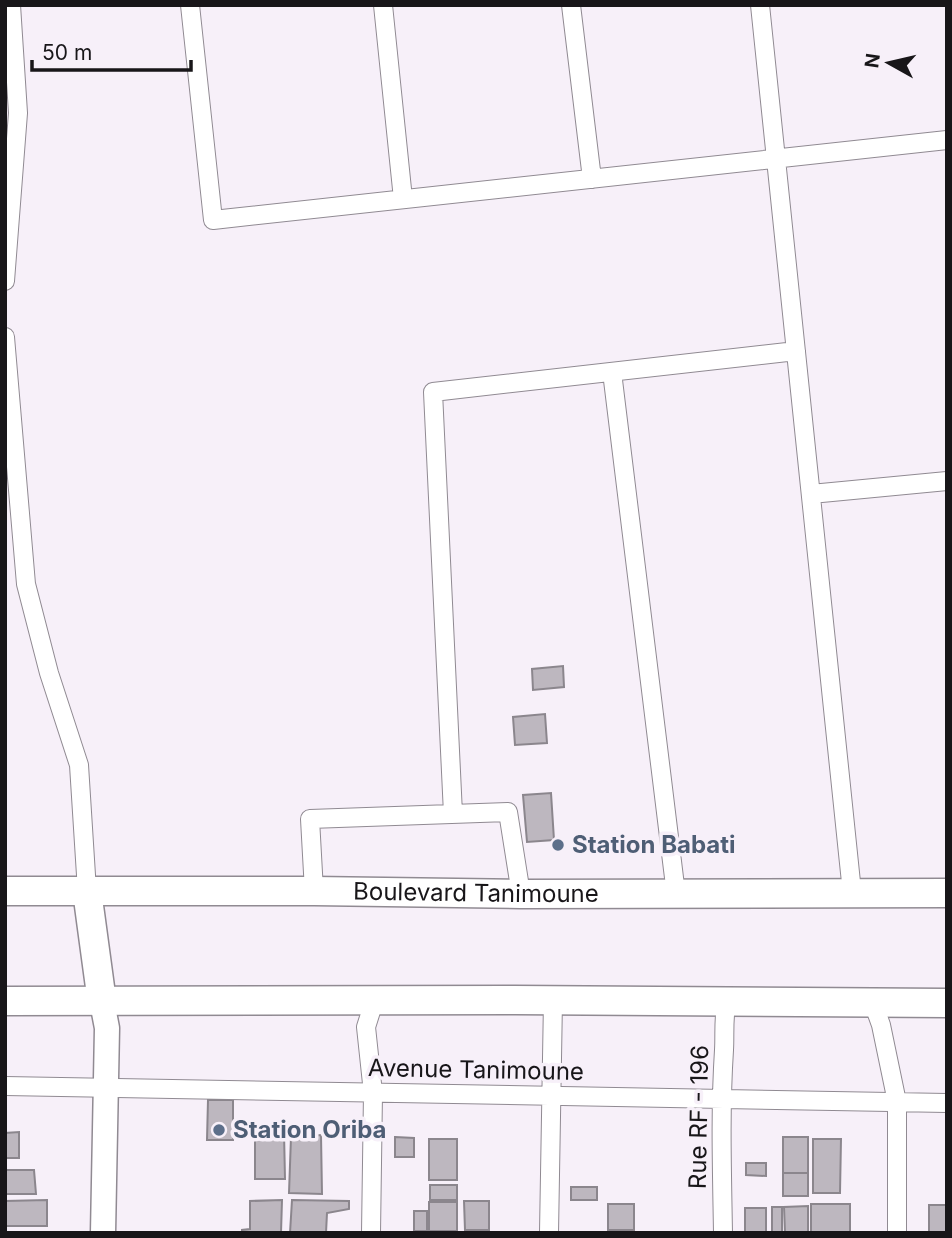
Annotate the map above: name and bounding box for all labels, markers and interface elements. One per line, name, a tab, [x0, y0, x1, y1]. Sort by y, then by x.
scale bar	[32, 28, 191, 72]
north arrow	[854, 28, 924, 98]
text: 50 m	[42, 40, 92, 65]
text: N	[860, 52, 885, 69]
place label: Station Babati	[572, 830, 736, 859]
marker: Station Babati	[550, 837, 566, 853]
street label: Boulevard Tanimoune	[353, 877, 599, 908]
street label: Rue RF - 196	[683, 1045, 714, 1189]
street label: Avenue Tanimoune	[368, 1053, 584, 1086]
place label: Station Oriba	[233, 1115, 386, 1144]
marker: Station Oriba	[211, 1122, 227, 1138]

